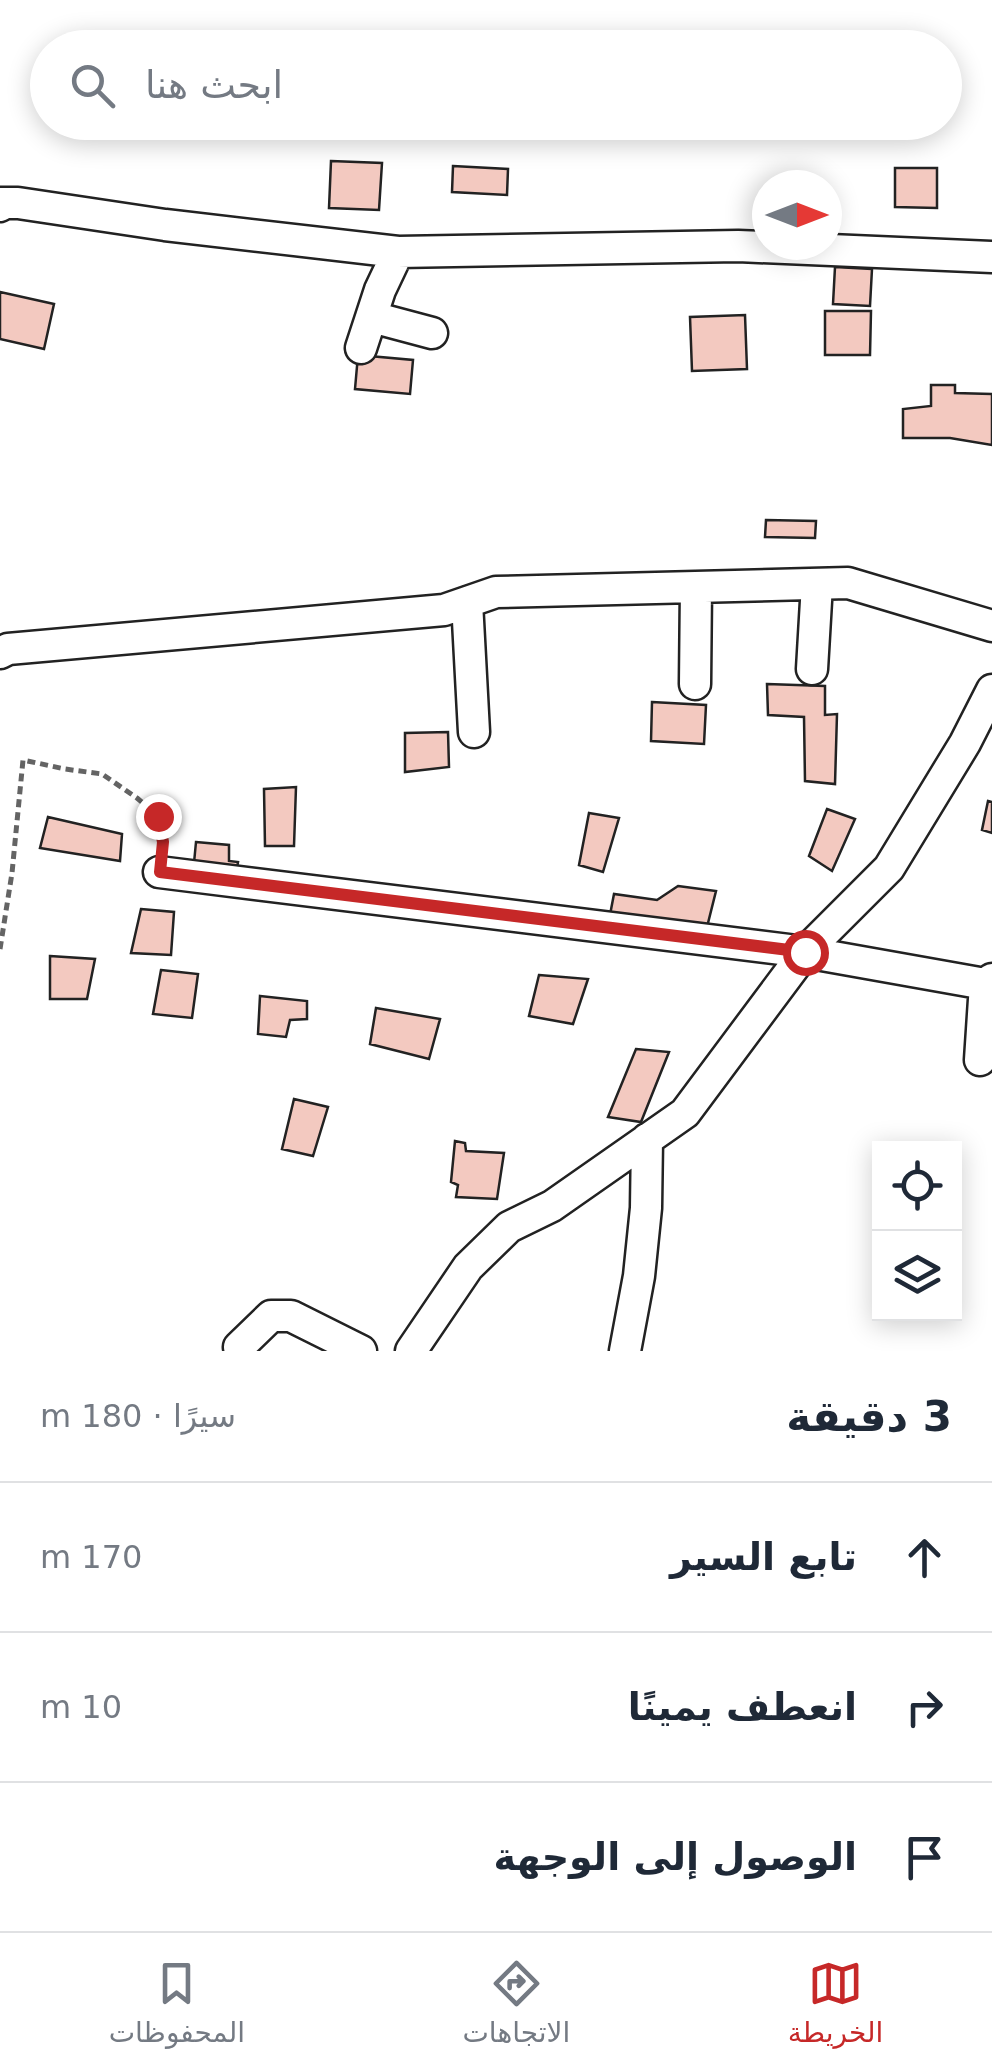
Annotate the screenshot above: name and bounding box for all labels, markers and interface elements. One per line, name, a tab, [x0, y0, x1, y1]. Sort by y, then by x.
search box	[30, 30, 962, 140]
icon: search	[65, 58, 120, 113]
text: ابحث هنا	[145, 63, 283, 107]
north arrow	[752, 170, 842, 260]
route end	[136, 794, 182, 840]
route start	[783, 930, 829, 976]
map controls	[872, 1141, 962, 1321]
button: locate	[872, 1141, 962, 1231]
button: layers	[872, 1231, 962, 1321]
text: 3 دقيقة	[786, 1392, 952, 1441]
text: سيرًا · 180 m	[40, 1397, 236, 1435]
icon: ahead	[897, 1530, 952, 1585]
text: تابع السير	[670, 1535, 857, 1579]
text: 170 m	[40, 1538, 142, 1576]
icon: right	[897, 1680, 952, 1735]
text: انعطف يمينًا	[628, 1685, 857, 1729]
text: 10 m	[40, 1688, 122, 1726]
icon: arrive	[897, 1830, 952, 1885]
text: الوصول إلى الوجهة	[494, 1835, 857, 1879]
tab: المحفوظات	[109, 1956, 245, 2049]
tab: الاتجاهات	[463, 1956, 570, 2049]
tab: الخريطة	[788, 1956, 883, 2049]

